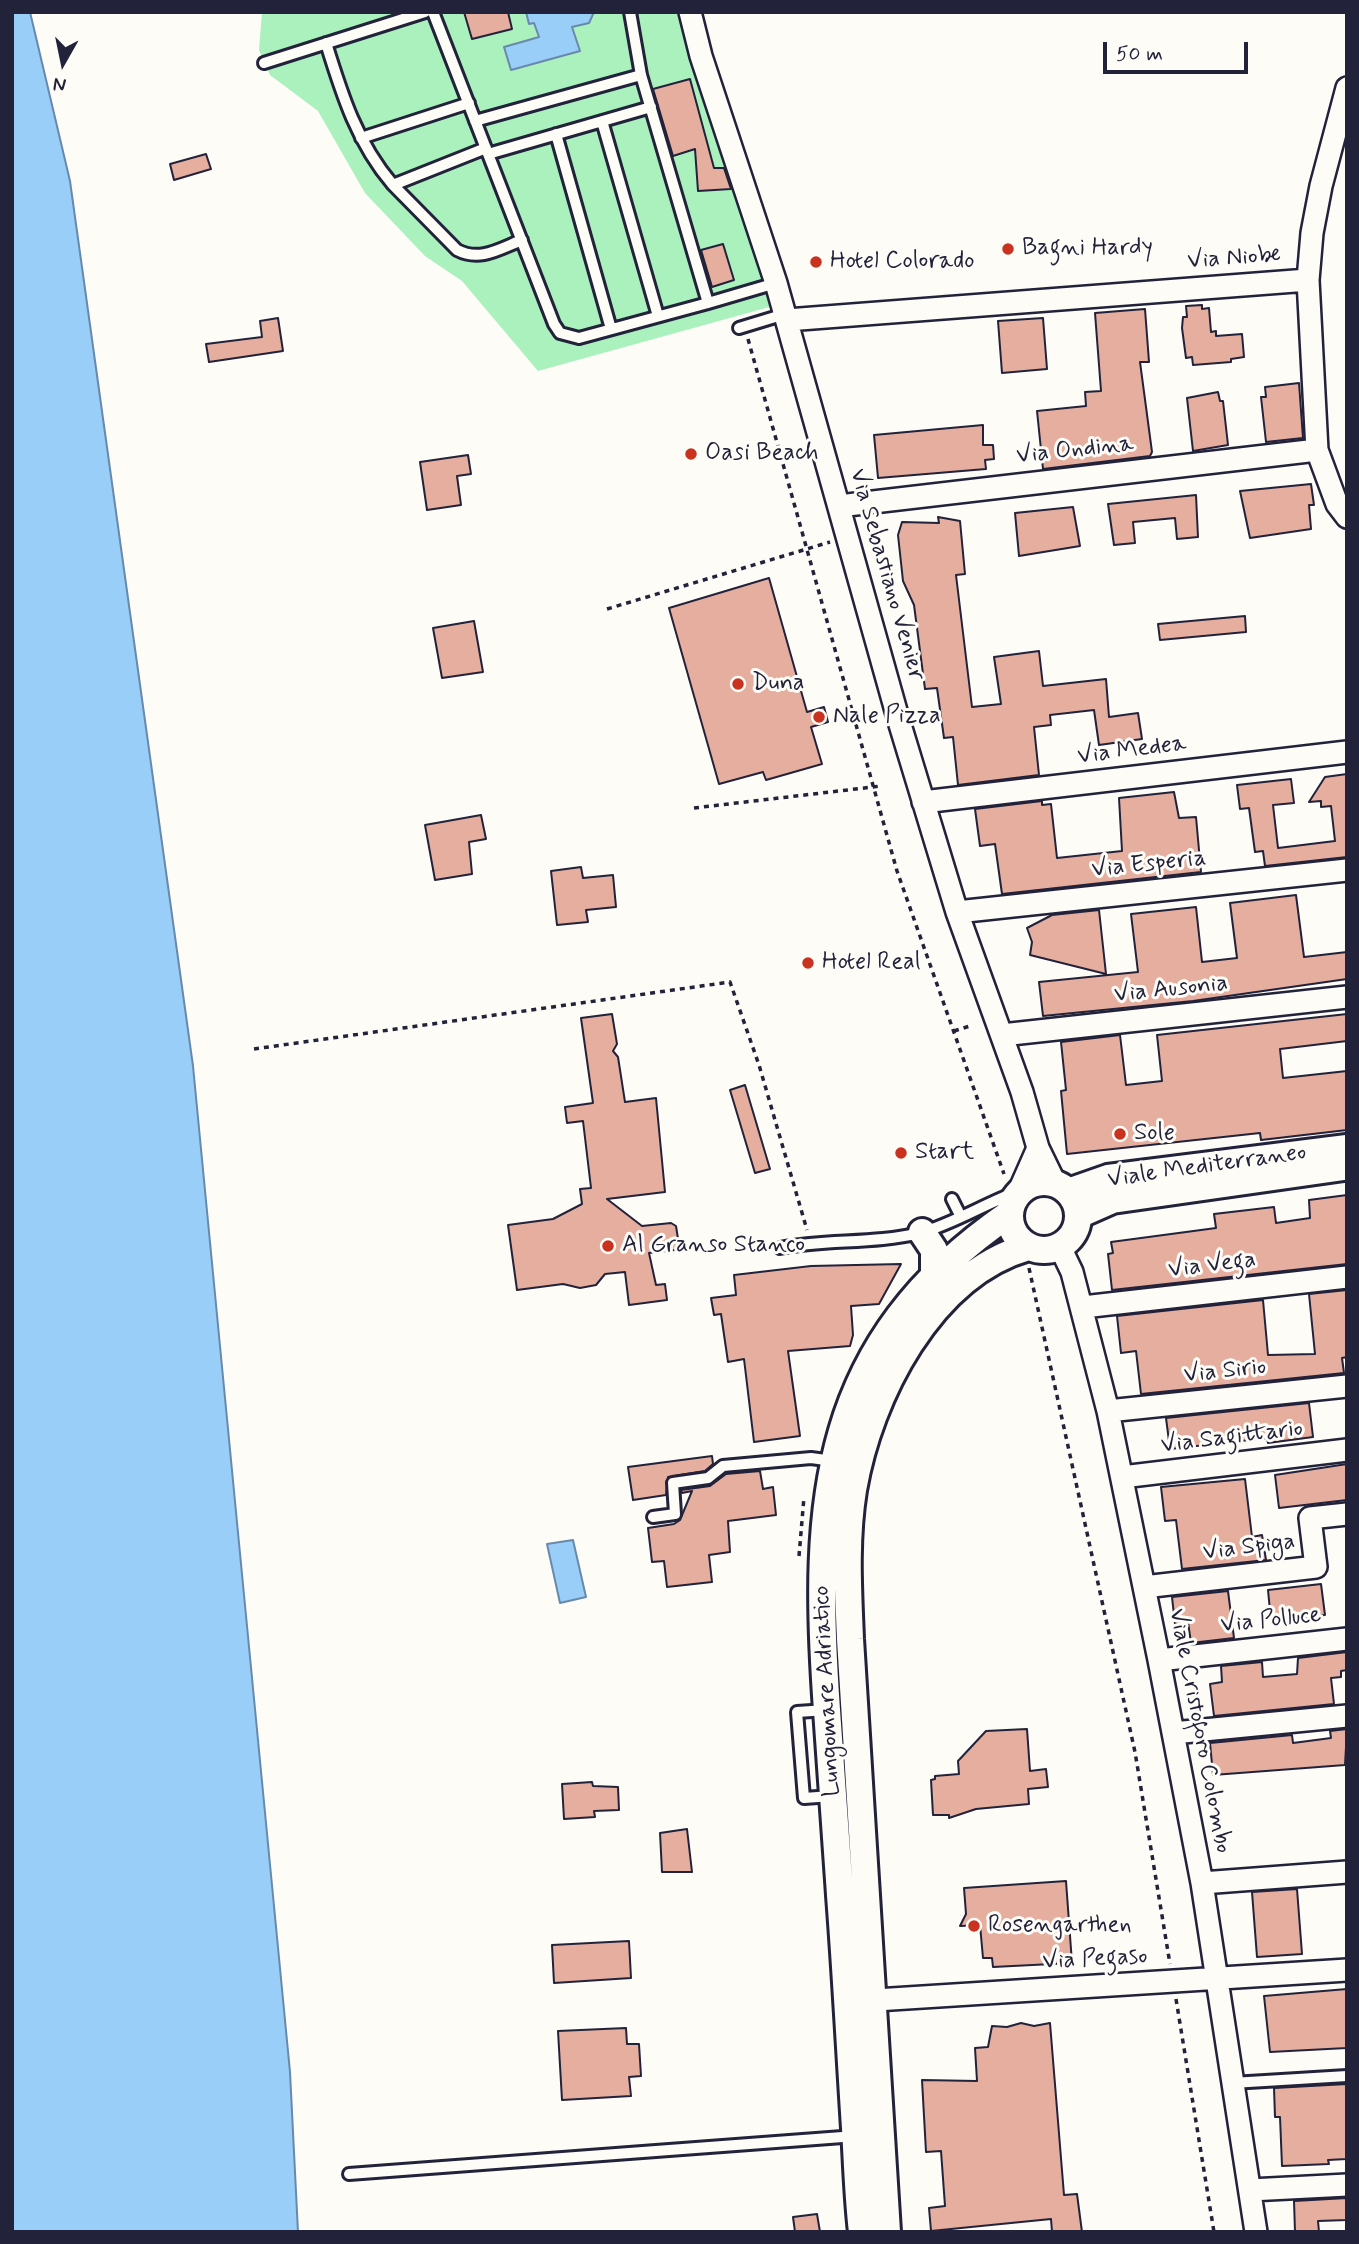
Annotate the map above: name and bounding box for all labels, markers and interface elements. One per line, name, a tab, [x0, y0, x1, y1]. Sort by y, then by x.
north arrow	[28, 28, 98, 98]
scale bar	[1107, 28, 1252, 72]
text: 50 m	[1116, 40, 1163, 68]
text: N	[51, 71, 68, 98]
place label: Bagni Hardy	[1022, 235, 1153, 263]
marker: Bagni Hardy	[1000, 241, 1016, 257]
street label: Via Niobe	[1186, 241, 1282, 277]
place label: Hotel Colorado	[830, 248, 974, 276]
marker: Hotel Colorado	[808, 254, 824, 270]
street label: Via Ondina	[1015, 431, 1135, 471]
place label: Oasi Beach	[705, 440, 818, 468]
marker: Oasi Beach	[683, 446, 699, 462]
street label: Via Sebastiano Venier	[842, 466, 930, 684]
place label: Duna	[752, 670, 804, 698]
marker: Duna	[730, 676, 746, 692]
place label: Nale Pizza	[833, 703, 941, 731]
marker: Nale Pizza	[811, 709, 827, 725]
street label: Via Medea	[1076, 730, 1188, 772]
street label: Via Esperia	[1090, 845, 1208, 885]
place label: Hotel Real	[822, 949, 921, 977]
marker: Hotel Real	[800, 955, 816, 971]
street label: Via Ausonia	[1113, 970, 1229, 1010]
place label: Sole	[1134, 1120, 1175, 1148]
marker: Sole	[1112, 1126, 1128, 1142]
place label: Start	[915, 1139, 974, 1167]
street label: Viale Mediterraneo	[1106, 1139, 1308, 1195]
marker: Start	[893, 1145, 909, 1161]
place label: Al Granso Stanco	[622, 1232, 805, 1260]
marker: Al Granso Stanco	[600, 1238, 616, 1254]
street label: Via Vega	[1167, 1246, 1257, 1286]
street label: Via Sirio	[1182, 1353, 1268, 1391]
street label: Via Sagittario	[1159, 1415, 1305, 1461]
street label: Via Spiga	[1201, 1528, 1297, 1568]
street label: Lungomare Adriatico	[808, 1585, 848, 1797]
street label: Via Polluce	[1219, 1601, 1323, 1641]
street label: Viale Cristoforo Colombo	[1161, 1606, 1237, 1856]
place label: Rosengarthen	[988, 1912, 1131, 1940]
marker: Rosengarthen	[966, 1918, 982, 1934]
street label: Via Pegaso	[1042, 1943, 1148, 1977]

